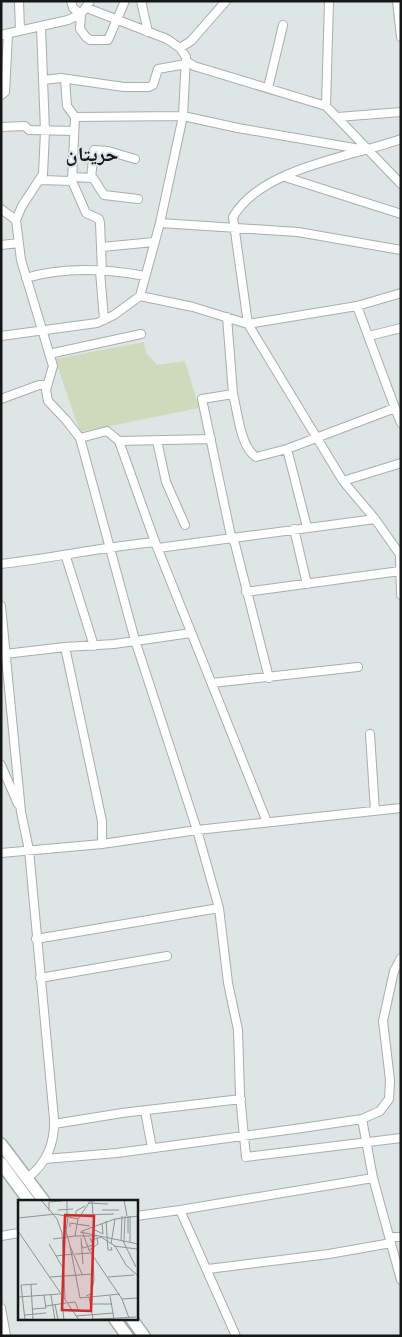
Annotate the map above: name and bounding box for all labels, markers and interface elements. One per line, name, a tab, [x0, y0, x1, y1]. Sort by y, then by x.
district label: حريتان	[66, 142, 118, 166]
inset map	[18, 1200, 138, 1320]

